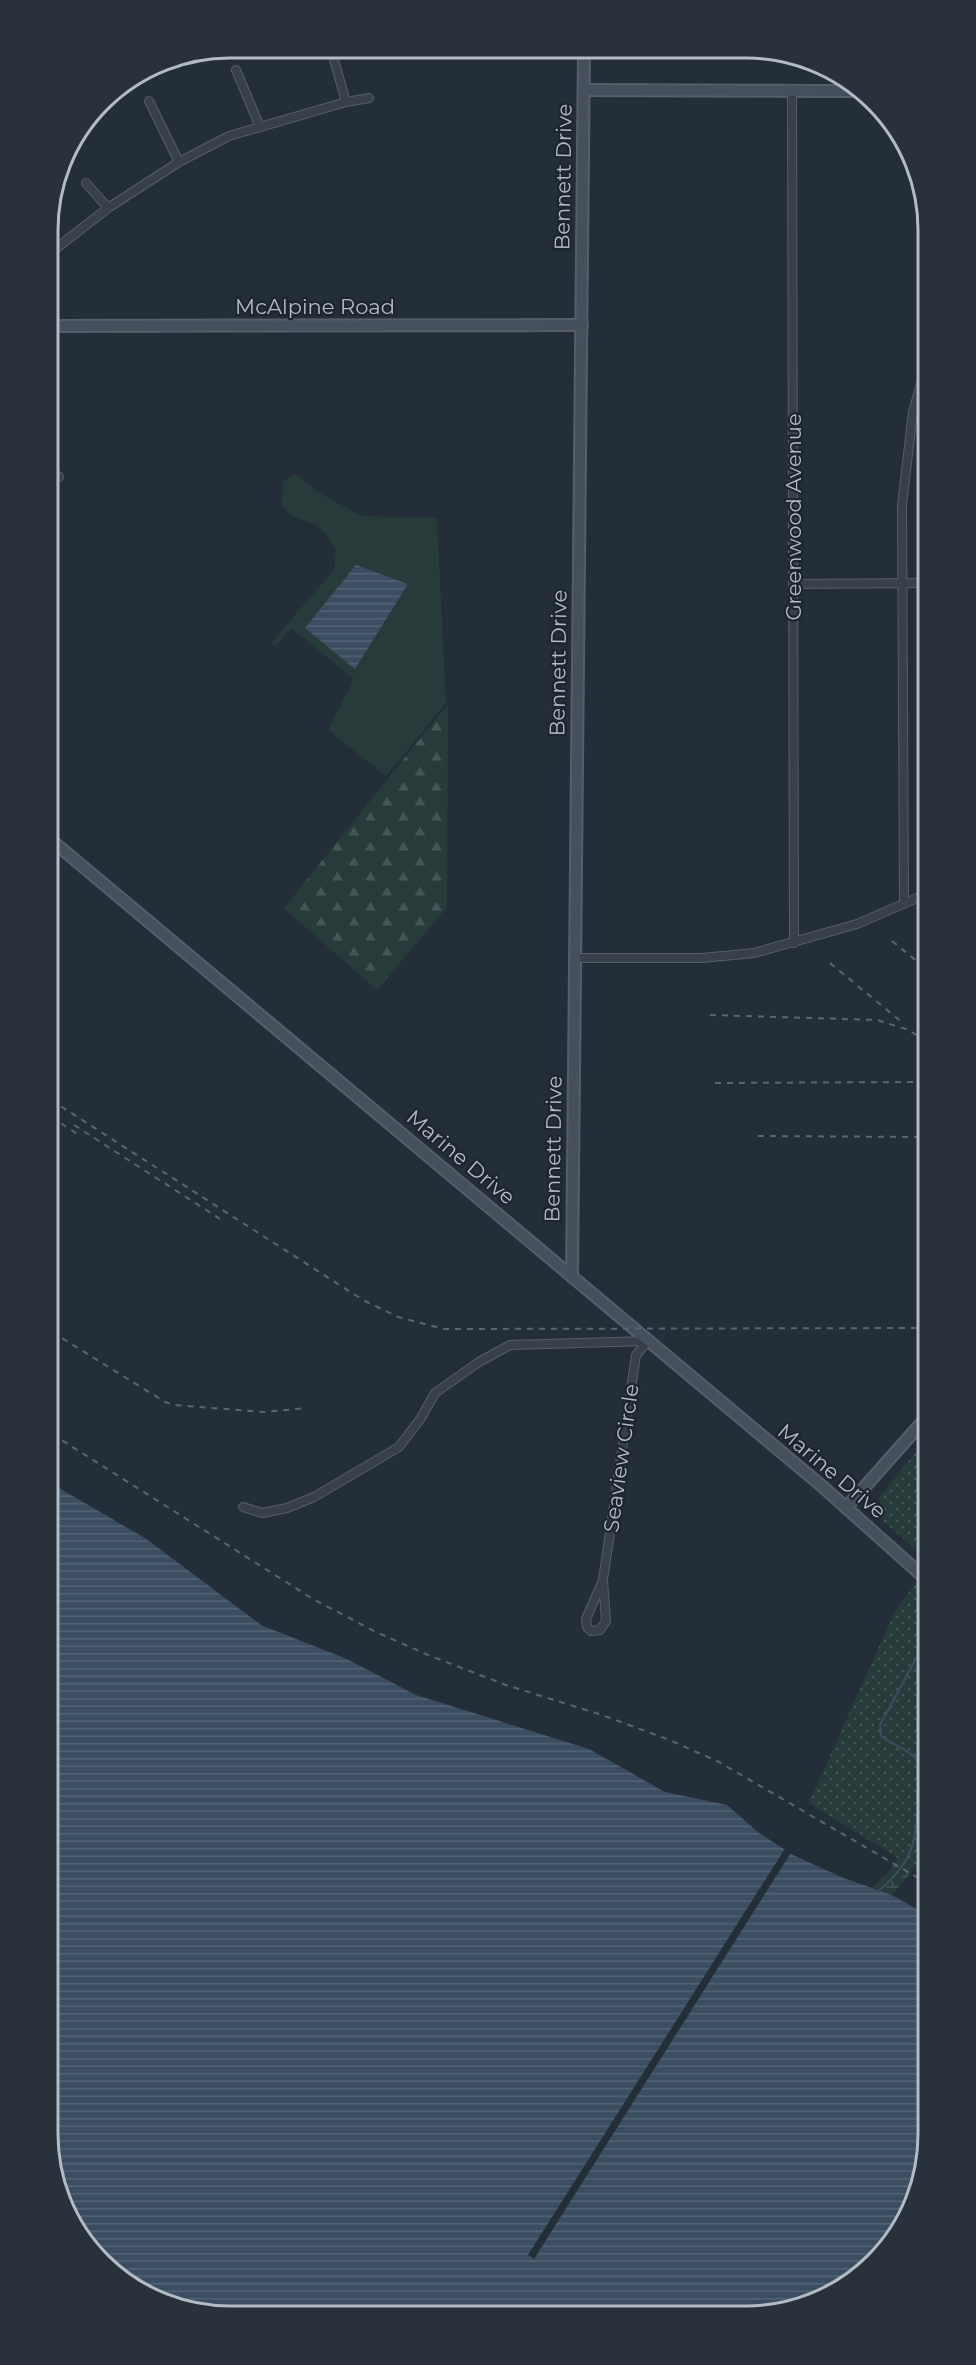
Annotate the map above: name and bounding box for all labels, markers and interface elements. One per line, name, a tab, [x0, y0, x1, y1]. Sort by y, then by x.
street label: Bennett Drive	[549, 103, 577, 251]
street label: McAlpine Road	[235, 294, 395, 319]
street label: Greenwood Avenue	[781, 413, 806, 621]
street label: Bennett Drive	[544, 589, 572, 737]
street label: Bennett Drive	[539, 1075, 567, 1223]
street label: Marine Drive	[402, 1104, 520, 1210]
street label: Seaview Circle	[598, 1382, 644, 1534]
street label: Marine Drive	[773, 1418, 891, 1524]

